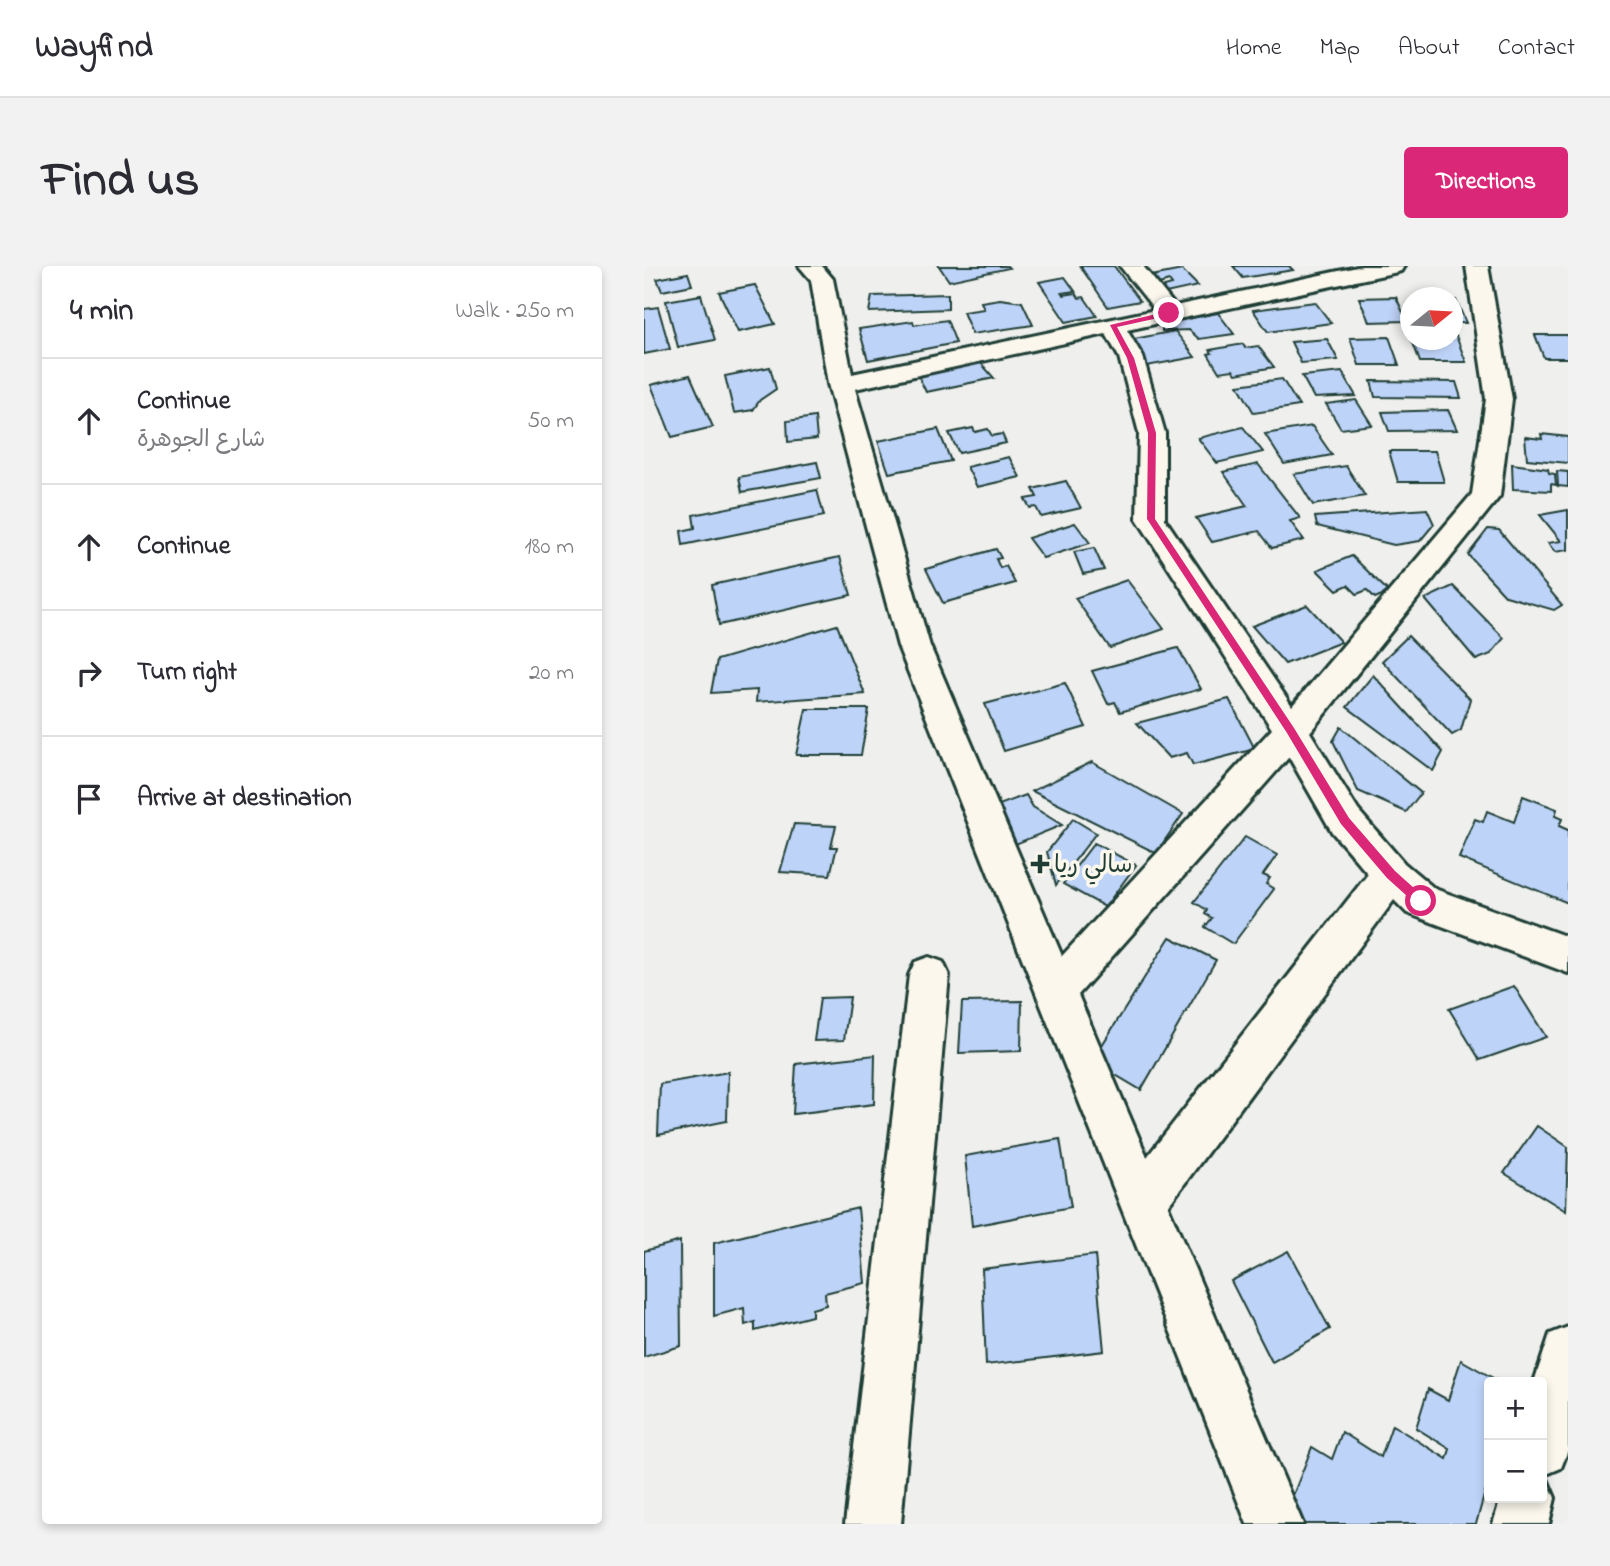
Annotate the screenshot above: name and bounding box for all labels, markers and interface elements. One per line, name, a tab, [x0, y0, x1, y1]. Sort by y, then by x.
text: Wayfind	[35, 24, 153, 72]
text: Home	[1226, 31, 1282, 66]
text: Map	[1320, 31, 1360, 66]
text: About	[1398, 31, 1460, 66]
text: Contact	[1498, 31, 1575, 66]
text: Find us	[42, 146, 199, 218]
button: Directions	[1404, 147, 1568, 218]
north arrow	[1400, 287, 1463, 350]
text: 4 min	[70, 290, 133, 334]
text: Walk · 250 m	[455, 295, 574, 328]
route end	[1153, 297, 1184, 328]
text: Continue	[137, 383, 230, 421]
icon: ahead	[70, 402, 108, 440]
text: 50 m	[527, 405, 574, 438]
text: شارع الجوهرة	[137, 424, 265, 457]
icon: ahead	[70, 528, 108, 566]
text: Continue	[137, 528, 230, 566]
text: 180 m	[525, 531, 574, 564]
icon: right	[70, 654, 108, 692]
text: Turn right	[137, 654, 237, 692]
text: 20 m	[529, 657, 574, 690]
icon: arrive	[70, 780, 108, 818]
text: Arrive at destination	[137, 780, 352, 818]
place label: سالي ريا	[1054, 849, 1133, 885]
marker: سالي ريا	[1032, 856, 1048, 872]
route start	[1405, 885, 1436, 916]
map controls	[1484, 1377, 1547, 1503]
button: +	[1484, 1377, 1547, 1440]
button: −	[1484, 1440, 1547, 1503]

